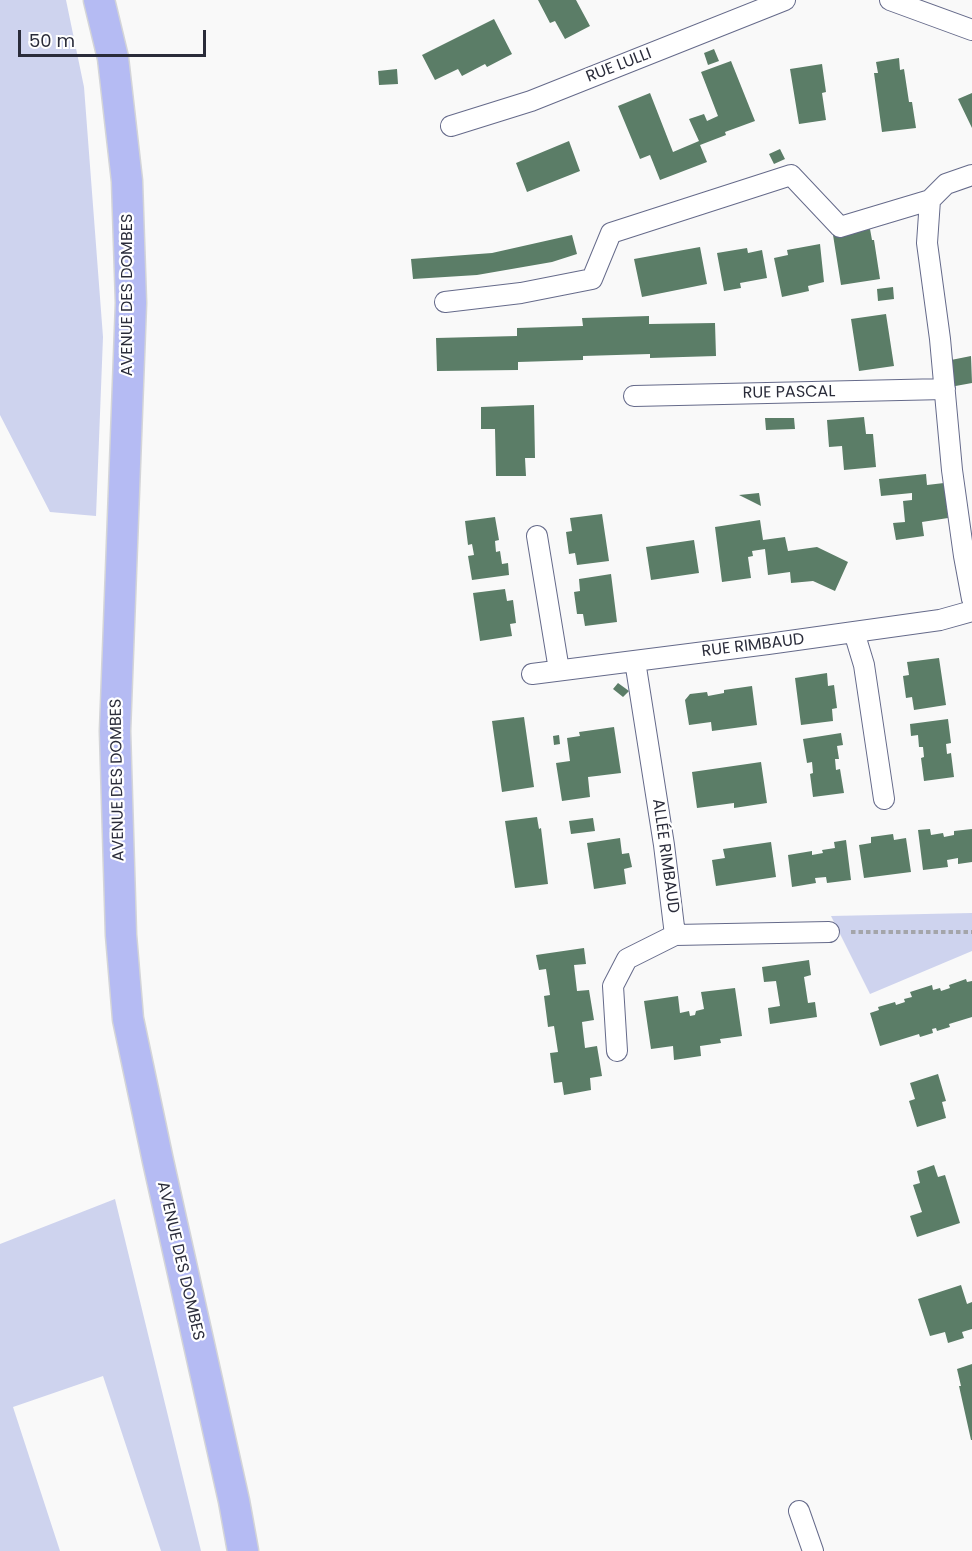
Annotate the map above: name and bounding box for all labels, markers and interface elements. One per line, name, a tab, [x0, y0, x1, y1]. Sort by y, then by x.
scale bar	[21, 18, 208, 56]
text: 50 m	[29, 28, 75, 53]
street label: RUE LULLI	[584, 45, 654, 87]
street label: AVENUE DES DOMBES	[118, 214, 138, 376]
street label: RUE PASCAL	[743, 383, 835, 403]
street label: RUE RIMBAUD	[701, 630, 805, 662]
street label: AVENUE DES DOMBES	[107, 699, 129, 861]
street label: ALLÉE RIMBAUD	[647, 798, 683, 914]
street label: AVENUE DES DOMBES	[152, 1180, 208, 1342]

